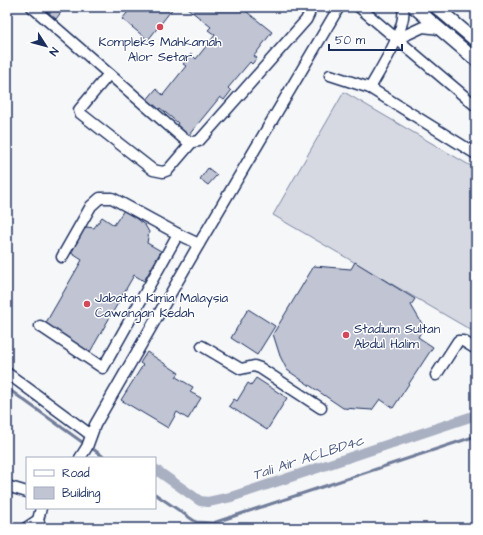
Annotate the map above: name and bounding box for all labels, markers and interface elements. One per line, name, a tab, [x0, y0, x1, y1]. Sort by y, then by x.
marker: Kompleks Mahkamah Alor Setar	[155, 22, 165, 32]
north arrow	[26, 26, 66, 66]
scale bar	[329, 26, 402, 52]
text: 50 m	[335, 32, 366, 49]
place label: Kompleks Mahkamah Alor Setar	[99, 33, 222, 66]
text: N	[46, 44, 62, 59]
place label: Jabatan Kimia Malaysia Cawangan Kedah	[95, 289, 228, 323]
marker: Jabatan Kimia Malaysia Cawangan Kedah	[82, 299, 92, 309]
place label: Stadium Sultan Abdul Halim	[354, 320, 441, 353]
marker: Stadium Sultan Abdul Halim	[341, 330, 351, 340]
water label: Tali Air ACLBD4c	[250, 430, 367, 485]
legend	[26, 457, 156, 509]
text: Road	[62, 465, 90, 482]
text: Building	[62, 485, 100, 503]

